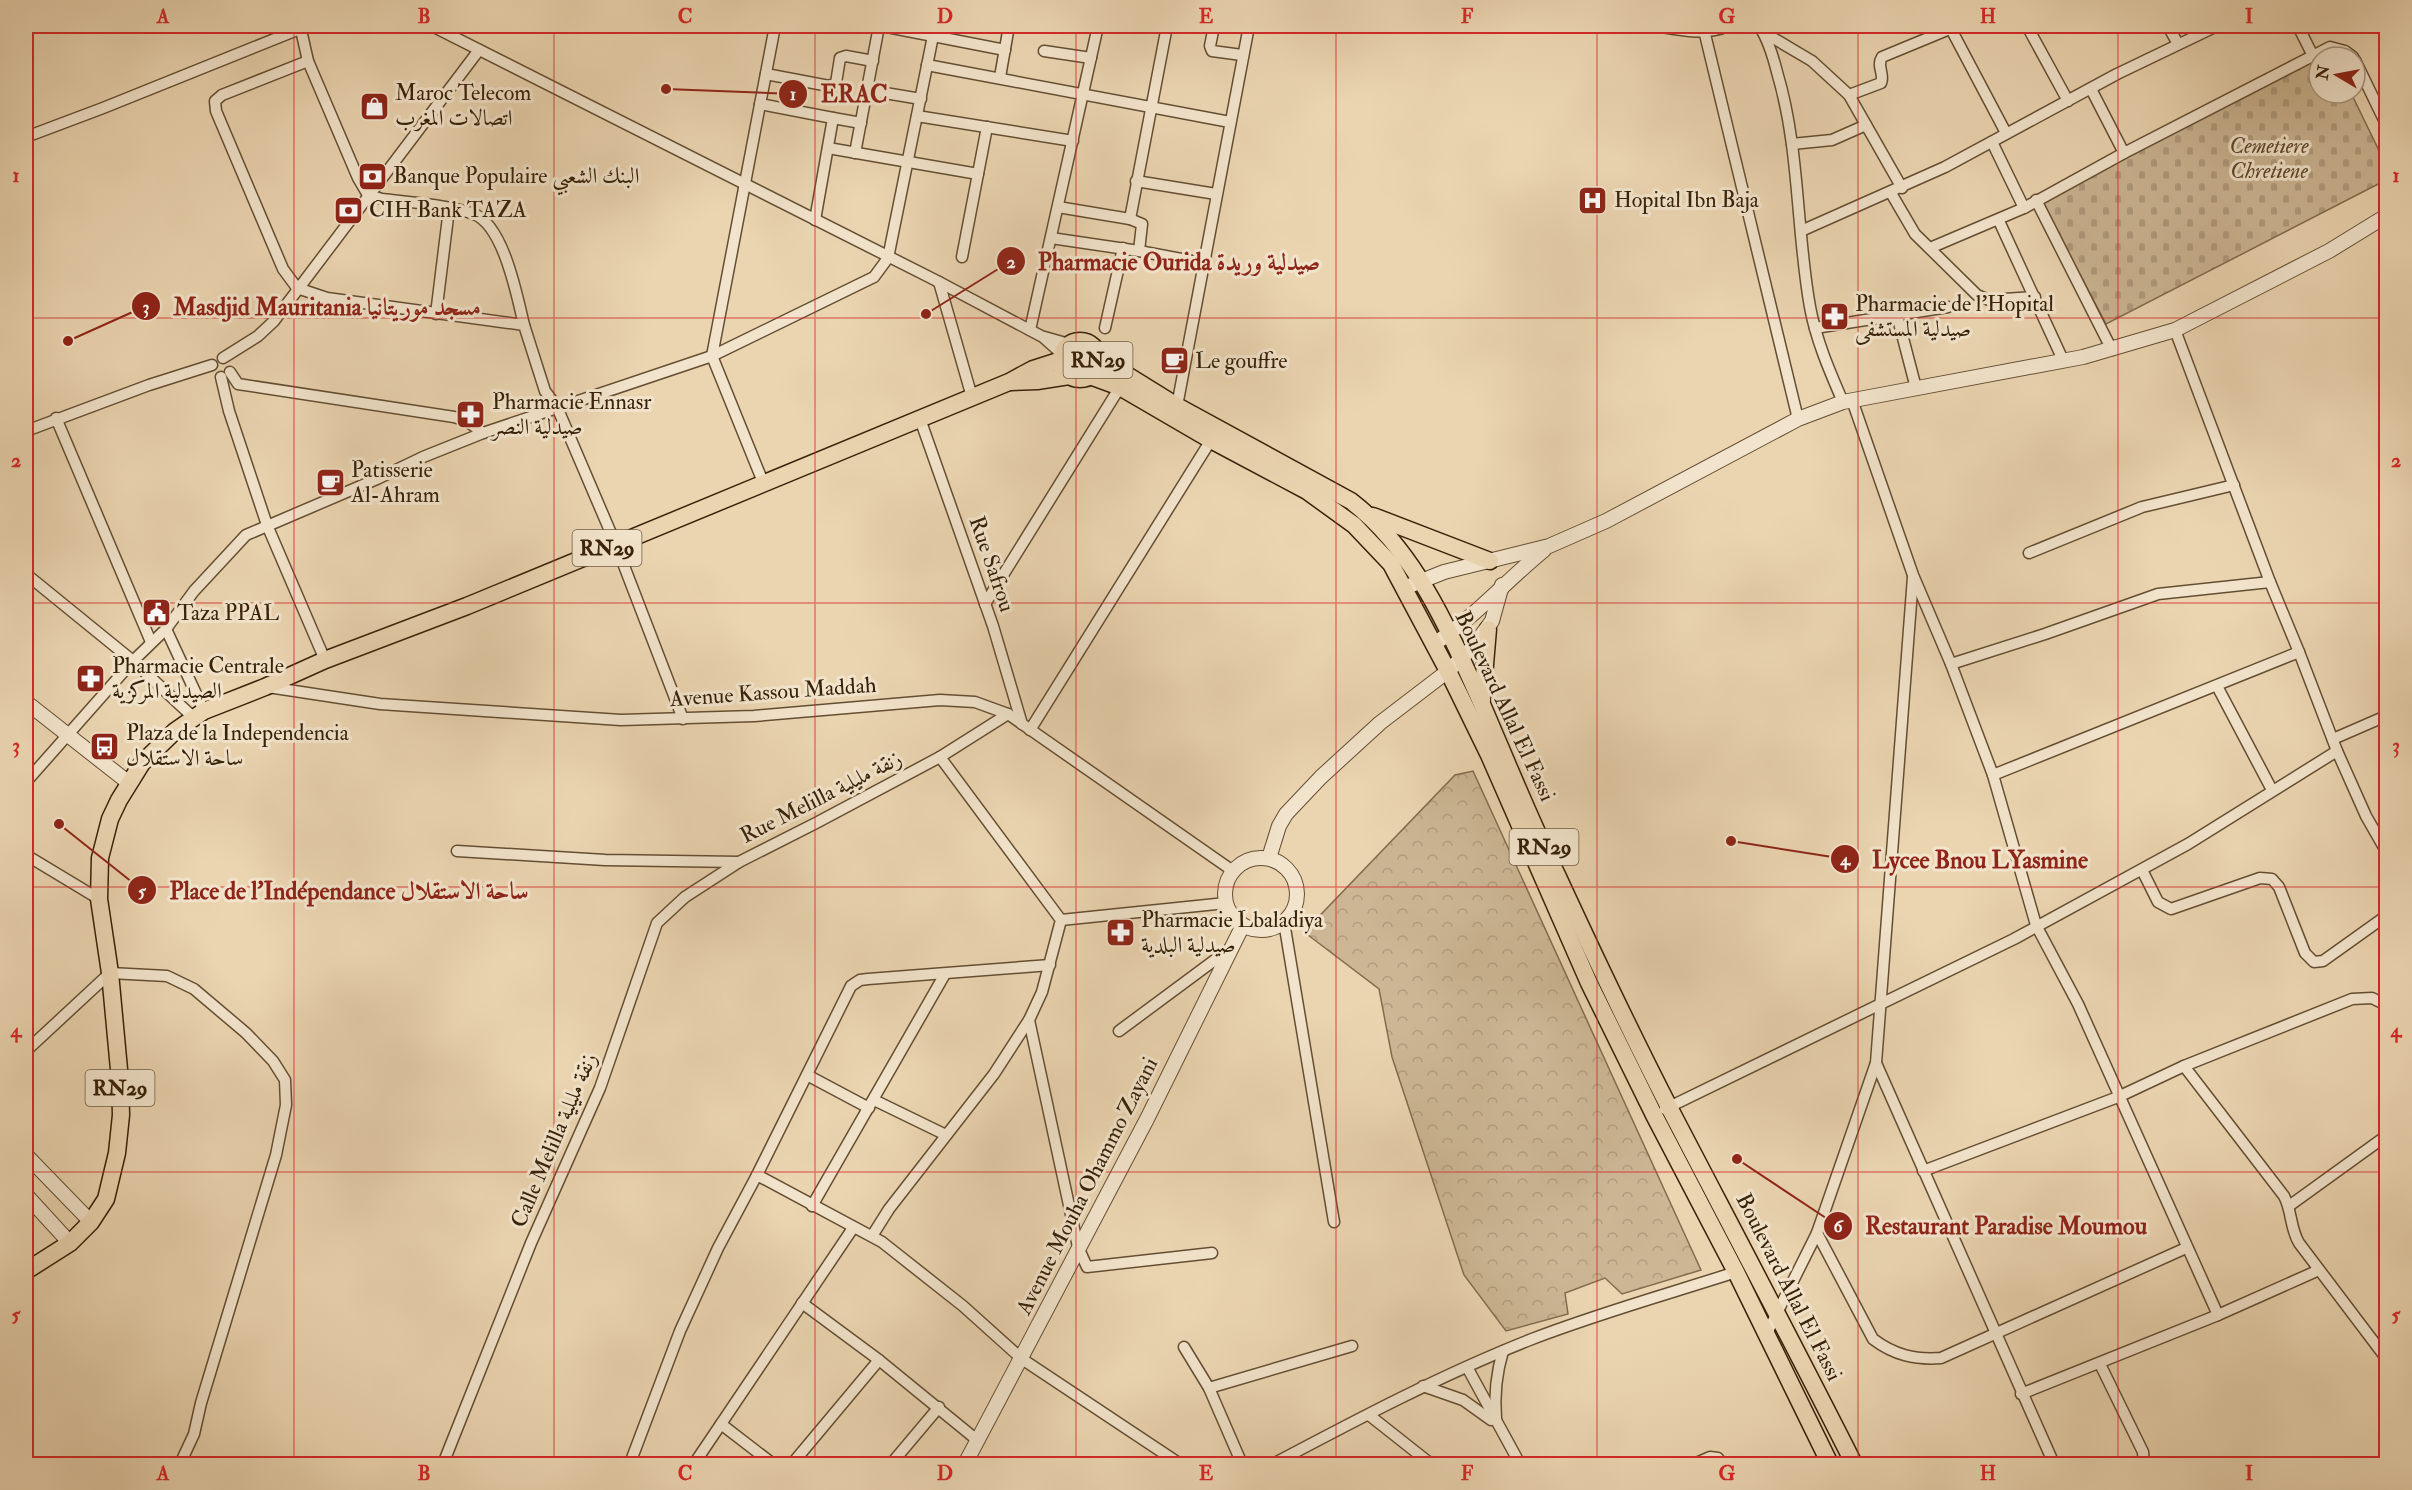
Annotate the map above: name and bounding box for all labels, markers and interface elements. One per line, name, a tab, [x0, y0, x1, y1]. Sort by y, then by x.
text: A	[156, 4, 170, 29]
text: B	[417, 4, 431, 29]
text: C	[678, 4, 692, 29]
text: D	[937, 4, 953, 29]
text: E	[1199, 4, 1214, 29]
text: F	[1461, 4, 1474, 29]
text: G	[1719, 4, 1736, 29]
text: H	[1980, 4, 1996, 29]
text: I	[2245, 4, 2253, 29]
north arrow	[2307, 45, 2367, 105]
text: N	[2312, 63, 2334, 82]
callout: ERAC	[778, 73, 899, 115]
place label: Maroc Telecom اتصالات المغرب	[395, 79, 531, 132]
text: ERAC	[821, 79, 887, 110]
text: 1	[790, 83, 796, 106]
shop icon: Maroc Telecom اتصالات المغرب	[358, 90, 390, 122]
park label: Cemetiere Chretiene	[2229, 132, 2309, 185]
bank icon: Banque Populaire البنك الشعبي	[356, 160, 388, 192]
place label: Banque Populaire البنك الشعبي	[393, 162, 639, 196]
text: 1	[12, 163, 20, 188]
text: 1	[2392, 163, 2400, 188]
hospital icon: Hopital Ibn Baja	[1577, 184, 1609, 216]
place label: Hopital Ibn Baja	[1614, 186, 1760, 215]
bank icon: CIH Bank TAZA	[332, 194, 364, 226]
place label: CIH Bank TAZA	[369, 196, 527, 224]
callout: Pharmacie Ourida صيدلية وريدة	[996, 240, 1332, 282]
text: Pharmacie Ourida صيدلية وريدة	[1038, 247, 1320, 278]
text: 2	[1006, 251, 1016, 274]
callout: Masdjid Mauritania مسجد موريتانيا	[131, 285, 493, 327]
place label: Pharmacie de l'Hopital صيدلية المستشفى	[1855, 290, 2054, 345]
text: Masdjid Mauritania مسجد موريتانيا	[172, 292, 481, 323]
text: 3	[143, 296, 150, 319]
pharmacy icon: Pharmacie de l'Hopital صيدلية المستشفى	[1818, 301, 1850, 333]
road number: RN29	[1064, 342, 1132, 378]
cafe icon: Le gouffre	[1158, 345, 1190, 377]
place label: Le gouffre	[1195, 347, 1287, 375]
place label: Pharmacie Ennasr صيدلية النصر	[490, 388, 652, 441]
pharmacy icon: Pharmacie Ennasr صيدلية النصر	[455, 399, 487, 431]
text: 2	[11, 448, 21, 473]
text: 2	[2391, 448, 2401, 473]
place label: Patisserie Al-Ahram	[350, 456, 440, 509]
cafe icon: Patisserie Al-Ahram	[314, 467, 346, 499]
street label: Rue Safrou	[963, 513, 1021, 615]
road number: RN29	[572, 530, 642, 566]
public building icon: Taza PPAL	[140, 597, 172, 629]
place label: Taza PPAL	[177, 599, 279, 627]
street label: Boulevard Allal El Fassi	[1449, 606, 1561, 806]
place label: Pharmacie Centrale الصيدلية المركزية	[112, 652, 284, 705]
pharmacy icon: Pharmacie Centrale الصيدلية المركزية	[75, 663, 107, 695]
street label: Avenue Kassou Maddah	[668, 671, 878, 713]
place label: Plaza de la Independencia ساحة الاستقلال	[126, 719, 350, 772]
bus stop icon: Plaza de la Independencia ساحة الاستقلال	[89, 730, 121, 762]
text: 3	[12, 733, 20, 758]
text: 3	[2392, 733, 2400, 758]
street label: Rue Melilla زنقة مليلية	[735, 744, 907, 850]
road number: RN29	[1510, 829, 1578, 865]
callout: Lycee Bnou LYasmine	[1830, 838, 2100, 880]
text: Lycee Bnou LYasmine	[1872, 845, 2088, 876]
text: 4	[1839, 848, 1851, 871]
callout: Place de l'Indépendance ساحة الاستقلال	[127, 869, 540, 911]
text: Place de l'Indépendance ساحة الاستقلال	[169, 876, 529, 907]
text: 5	[138, 880, 147, 903]
place label: Pharmacie Lbaladiya صيدلية البلدية	[1141, 906, 1324, 959]
pharmacy icon: Pharmacie Lbaladiya صيدلية البلدية	[1104, 917, 1136, 949]
text: 4	[10, 1018, 23, 1043]
text: 4	[2390, 1018, 2403, 1043]
street label: Calle Melilla زنقة مليلية	[505, 1048, 603, 1232]
street label: Avenue Mouha Ohammo Zayani	[1009, 1052, 1164, 1320]
road number: RN29	[86, 1070, 154, 1106]
street label: Boulevard Allal El Fassi	[1730, 1188, 1849, 1386]
callout: Restaurant Paradise Moumou	[1823, 1205, 2159, 1247]
text: Restaurant Paradise Moumou	[1865, 1211, 2148, 1242]
text: 6	[1833, 1215, 1844, 1238]
text: 5	[12, 1302, 22, 1327]
text: 5	[2392, 1302, 2402, 1327]
text: A	[156, 1461, 170, 1486]
text: B	[417, 1461, 431, 1486]
text: C	[678, 1461, 692, 1486]
text: D	[937, 1461, 953, 1486]
text: E	[1199, 1461, 1214, 1486]
text: F	[1461, 1461, 1474, 1486]
text: G	[1719, 1461, 1736, 1486]
text: H	[1980, 1461, 1996, 1486]
text: I	[2245, 1461, 2253, 1486]

